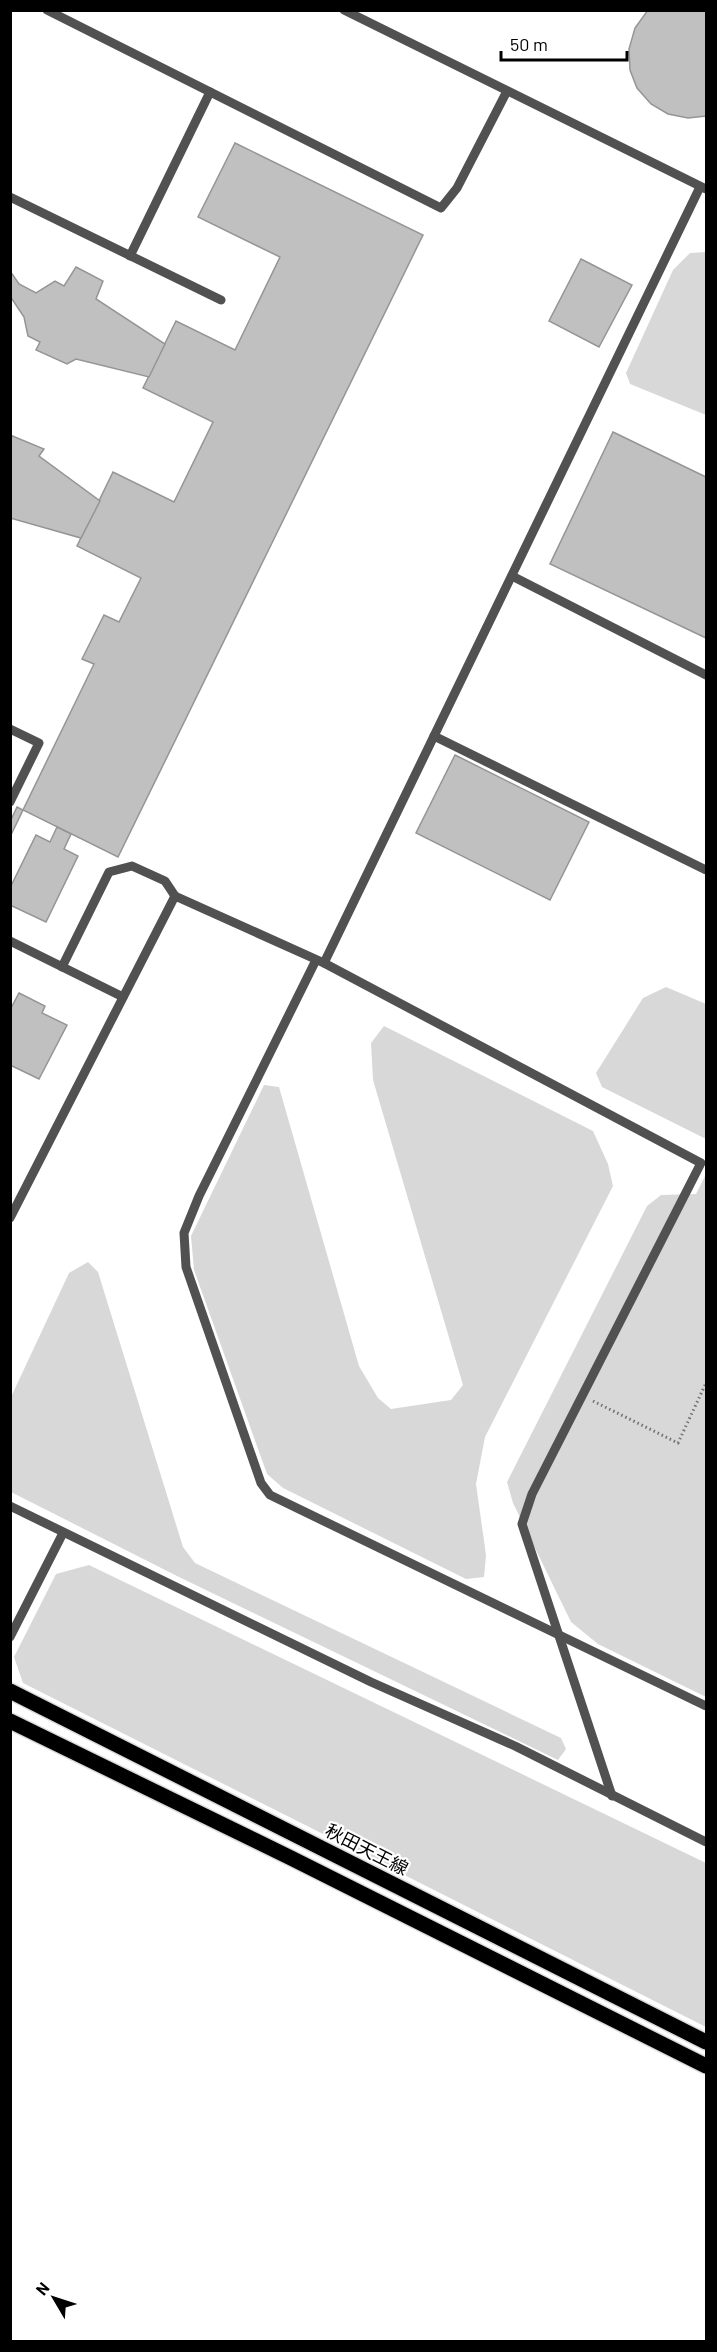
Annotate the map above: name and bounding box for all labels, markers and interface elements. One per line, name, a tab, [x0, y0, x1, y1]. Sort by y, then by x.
scale bar	[501, 24, 627, 62]
text: 50 m	[510, 33, 548, 55]
street label: 秋田天王線	[322, 1819, 412, 1879]
north arrow	[24, 2268, 84, 2328]
text: N	[31, 2278, 53, 2298]

